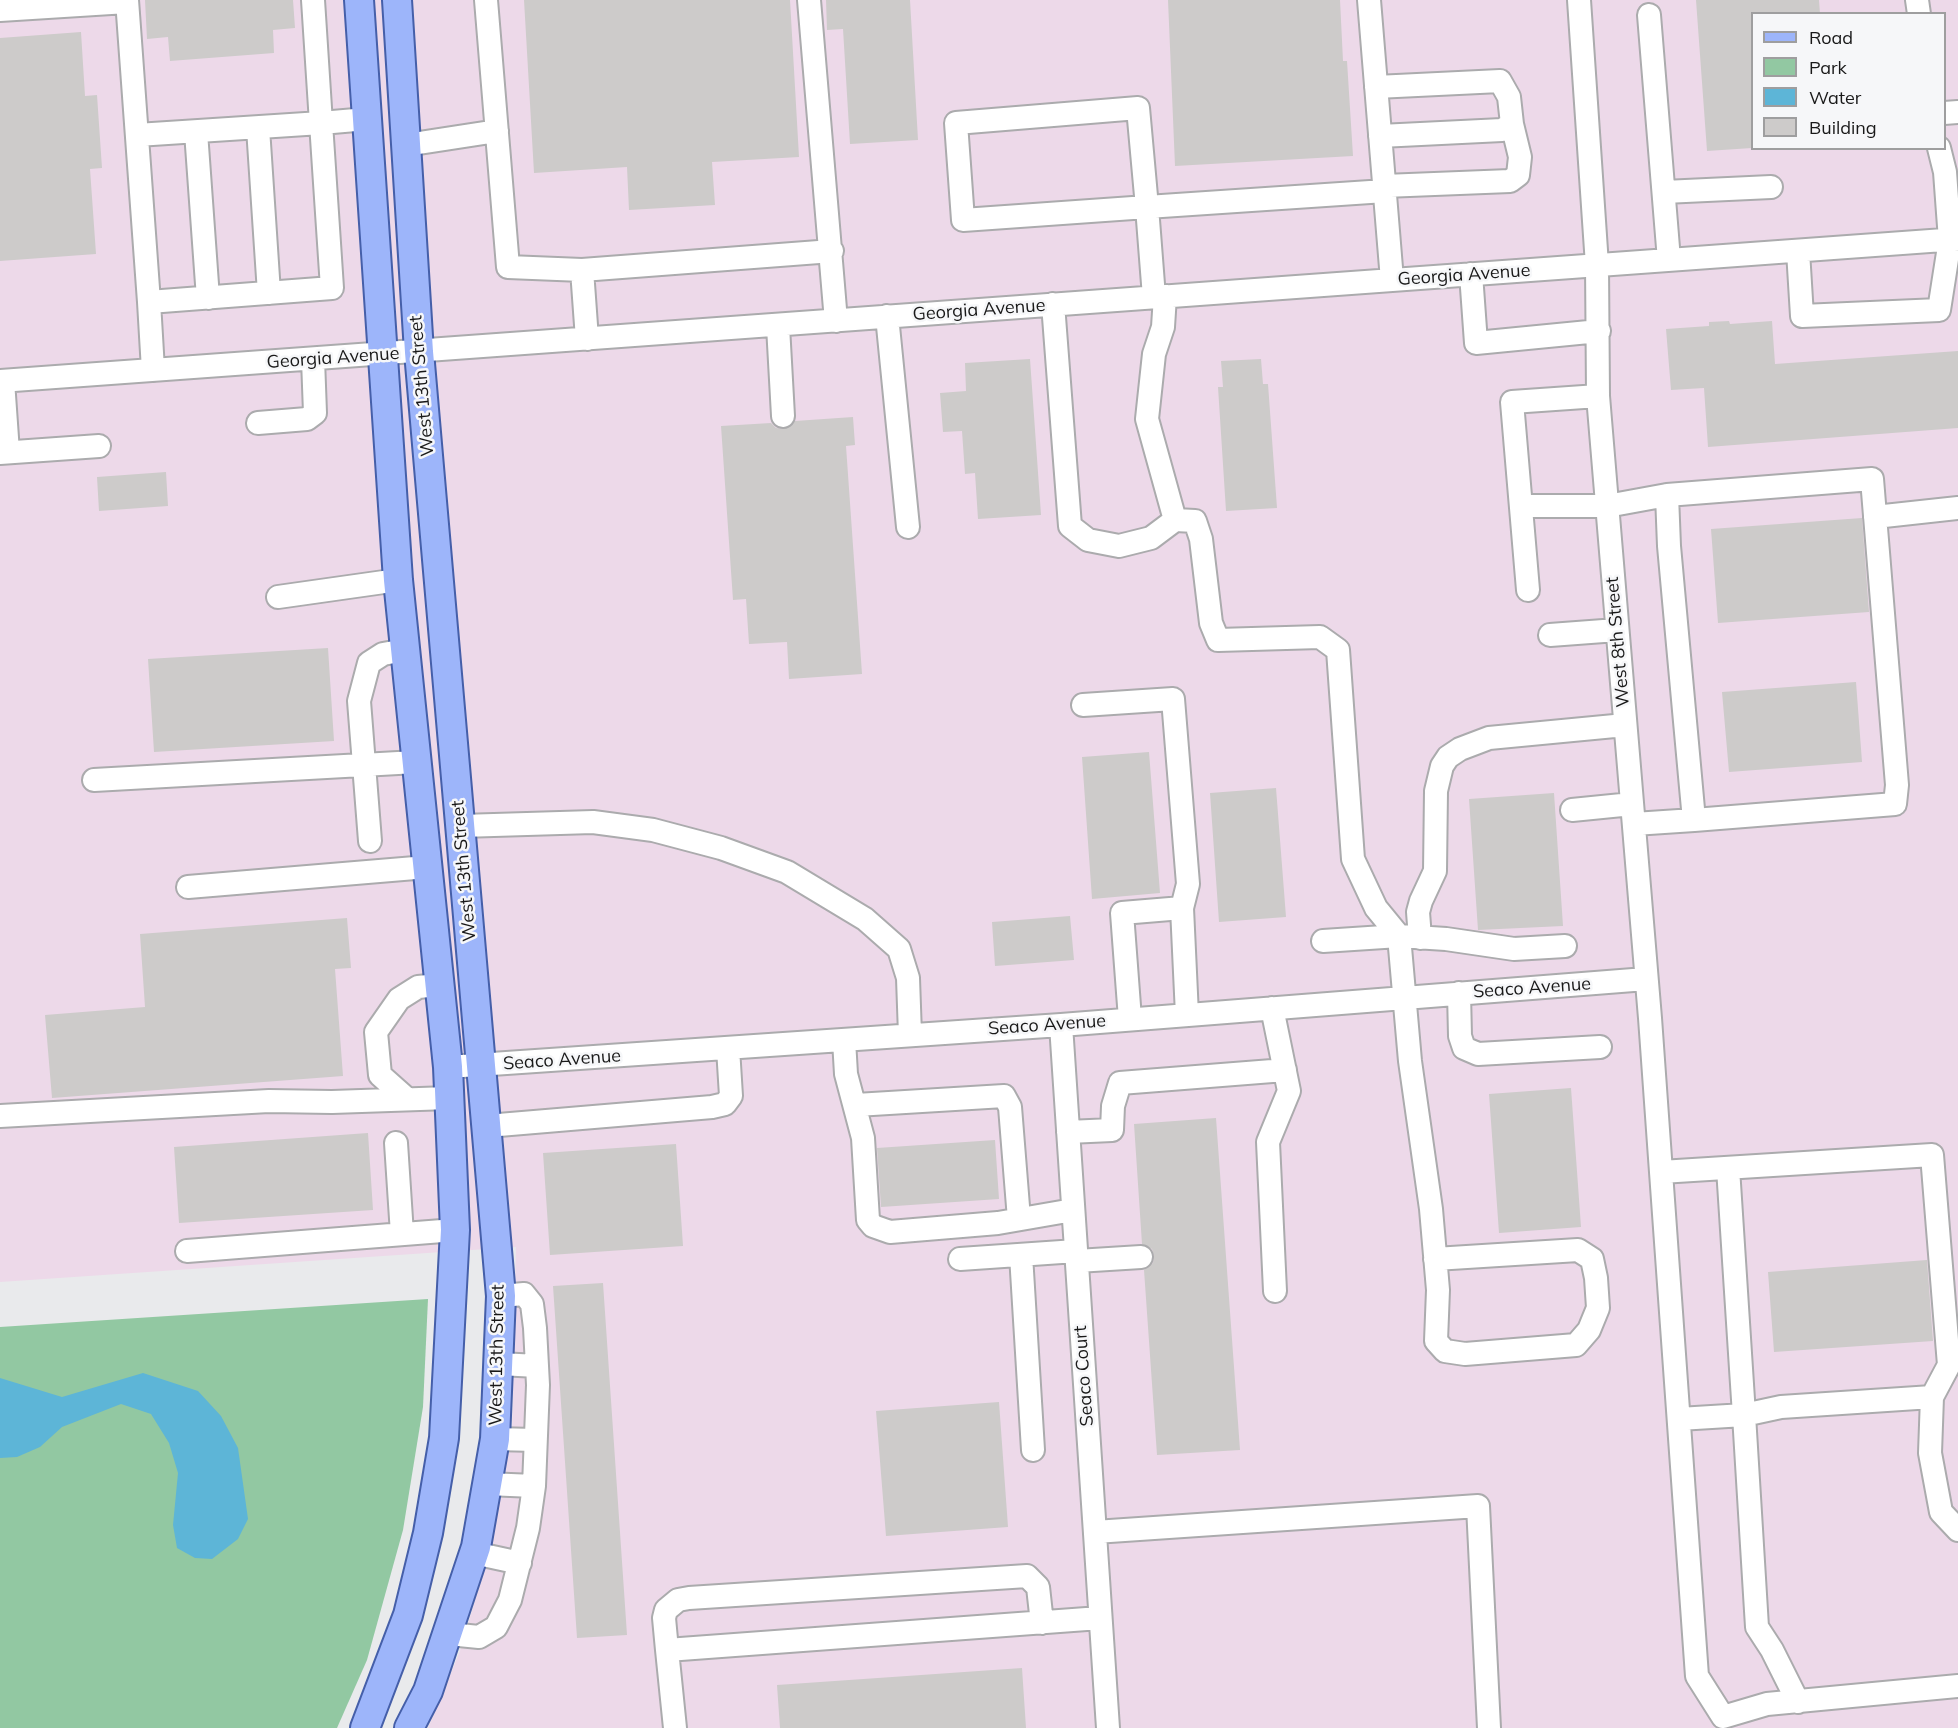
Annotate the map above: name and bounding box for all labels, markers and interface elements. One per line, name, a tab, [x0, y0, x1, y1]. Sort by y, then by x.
legend	[1751, 12, 1946, 150]
text: Road	[1809, 26, 1853, 49]
text: Park	[1809, 56, 1847, 79]
text: Water	[1809, 86, 1861, 109]
text: Building	[1809, 116, 1877, 139]
street label: Georgia Avenue	[1397, 260, 1531, 290]
street label: Georgia Avenue	[912, 295, 1046, 325]
street label: West 13th Street	[405, 315, 439, 457]
street label: Georgia Avenue	[266, 343, 400, 373]
street label: West 8th Street	[1602, 576, 1634, 708]
street label: West 13th Street	[447, 800, 481, 942]
street label: Seaco Avenue	[1472, 973, 1592, 1003]
street label: Seaco Avenue	[987, 1010, 1107, 1040]
street label: Seaco Avenue	[502, 1045, 622, 1075]
street label: West 13th Street	[485, 1284, 509, 1426]
street label: Seaco Court	[1070, 1325, 1098, 1427]

